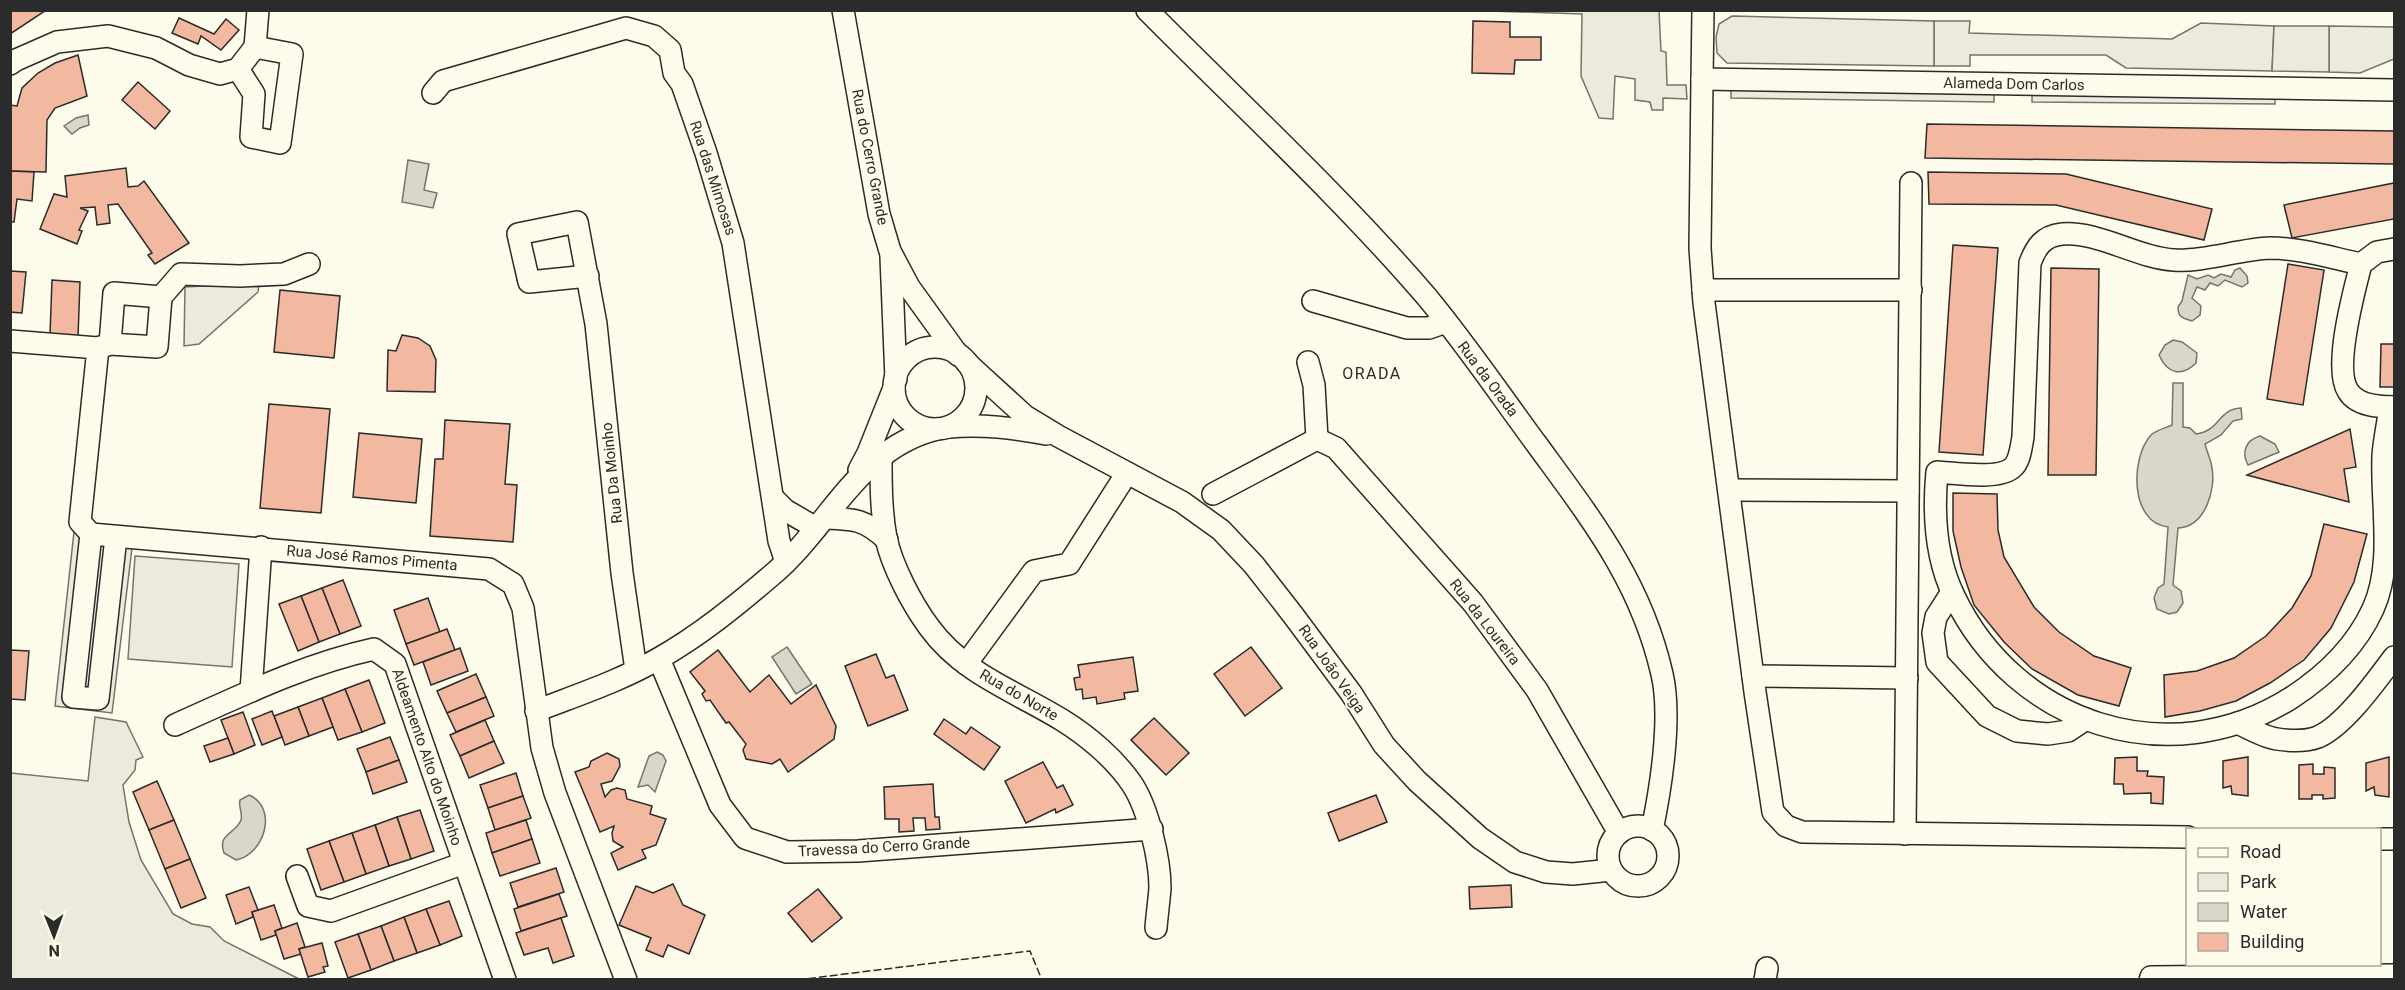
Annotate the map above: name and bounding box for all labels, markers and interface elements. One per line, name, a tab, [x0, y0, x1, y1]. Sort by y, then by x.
street label: Alameda Dom Carlos	[1943, 74, 2085, 94]
street label: Rua do Cerro Grande	[848, 88, 892, 226]
street label: Rua das Mimosas	[686, 118, 740, 238]
street label: Rua da Orada	[1454, 338, 1522, 420]
district label: ORADA	[1342, 364, 1402, 383]
street label: Rua Da Moinho	[598, 422, 626, 524]
street label: Rua José Ramos Pimenta	[286, 542, 458, 574]
street label: Rua da Loureira	[1446, 575, 1524, 669]
street label: Rua João Veiga	[1295, 621, 1369, 717]
street label: Rua do Norte	[977, 665, 1062, 725]
street label: Aldeamento Alto do Moinho	[388, 666, 466, 848]
legend	[2186, 828, 2381, 966]
street label: Travessa do Cerro Grande	[797, 834, 971, 860]
text: Road	[2240, 841, 2281, 862]
text: Park	[2240, 871, 2277, 892]
text: Water	[2240, 901, 2287, 922]
north arrow	[24, 906, 84, 966]
text: Building	[2240, 931, 2304, 952]
text: N	[48, 941, 60, 960]

